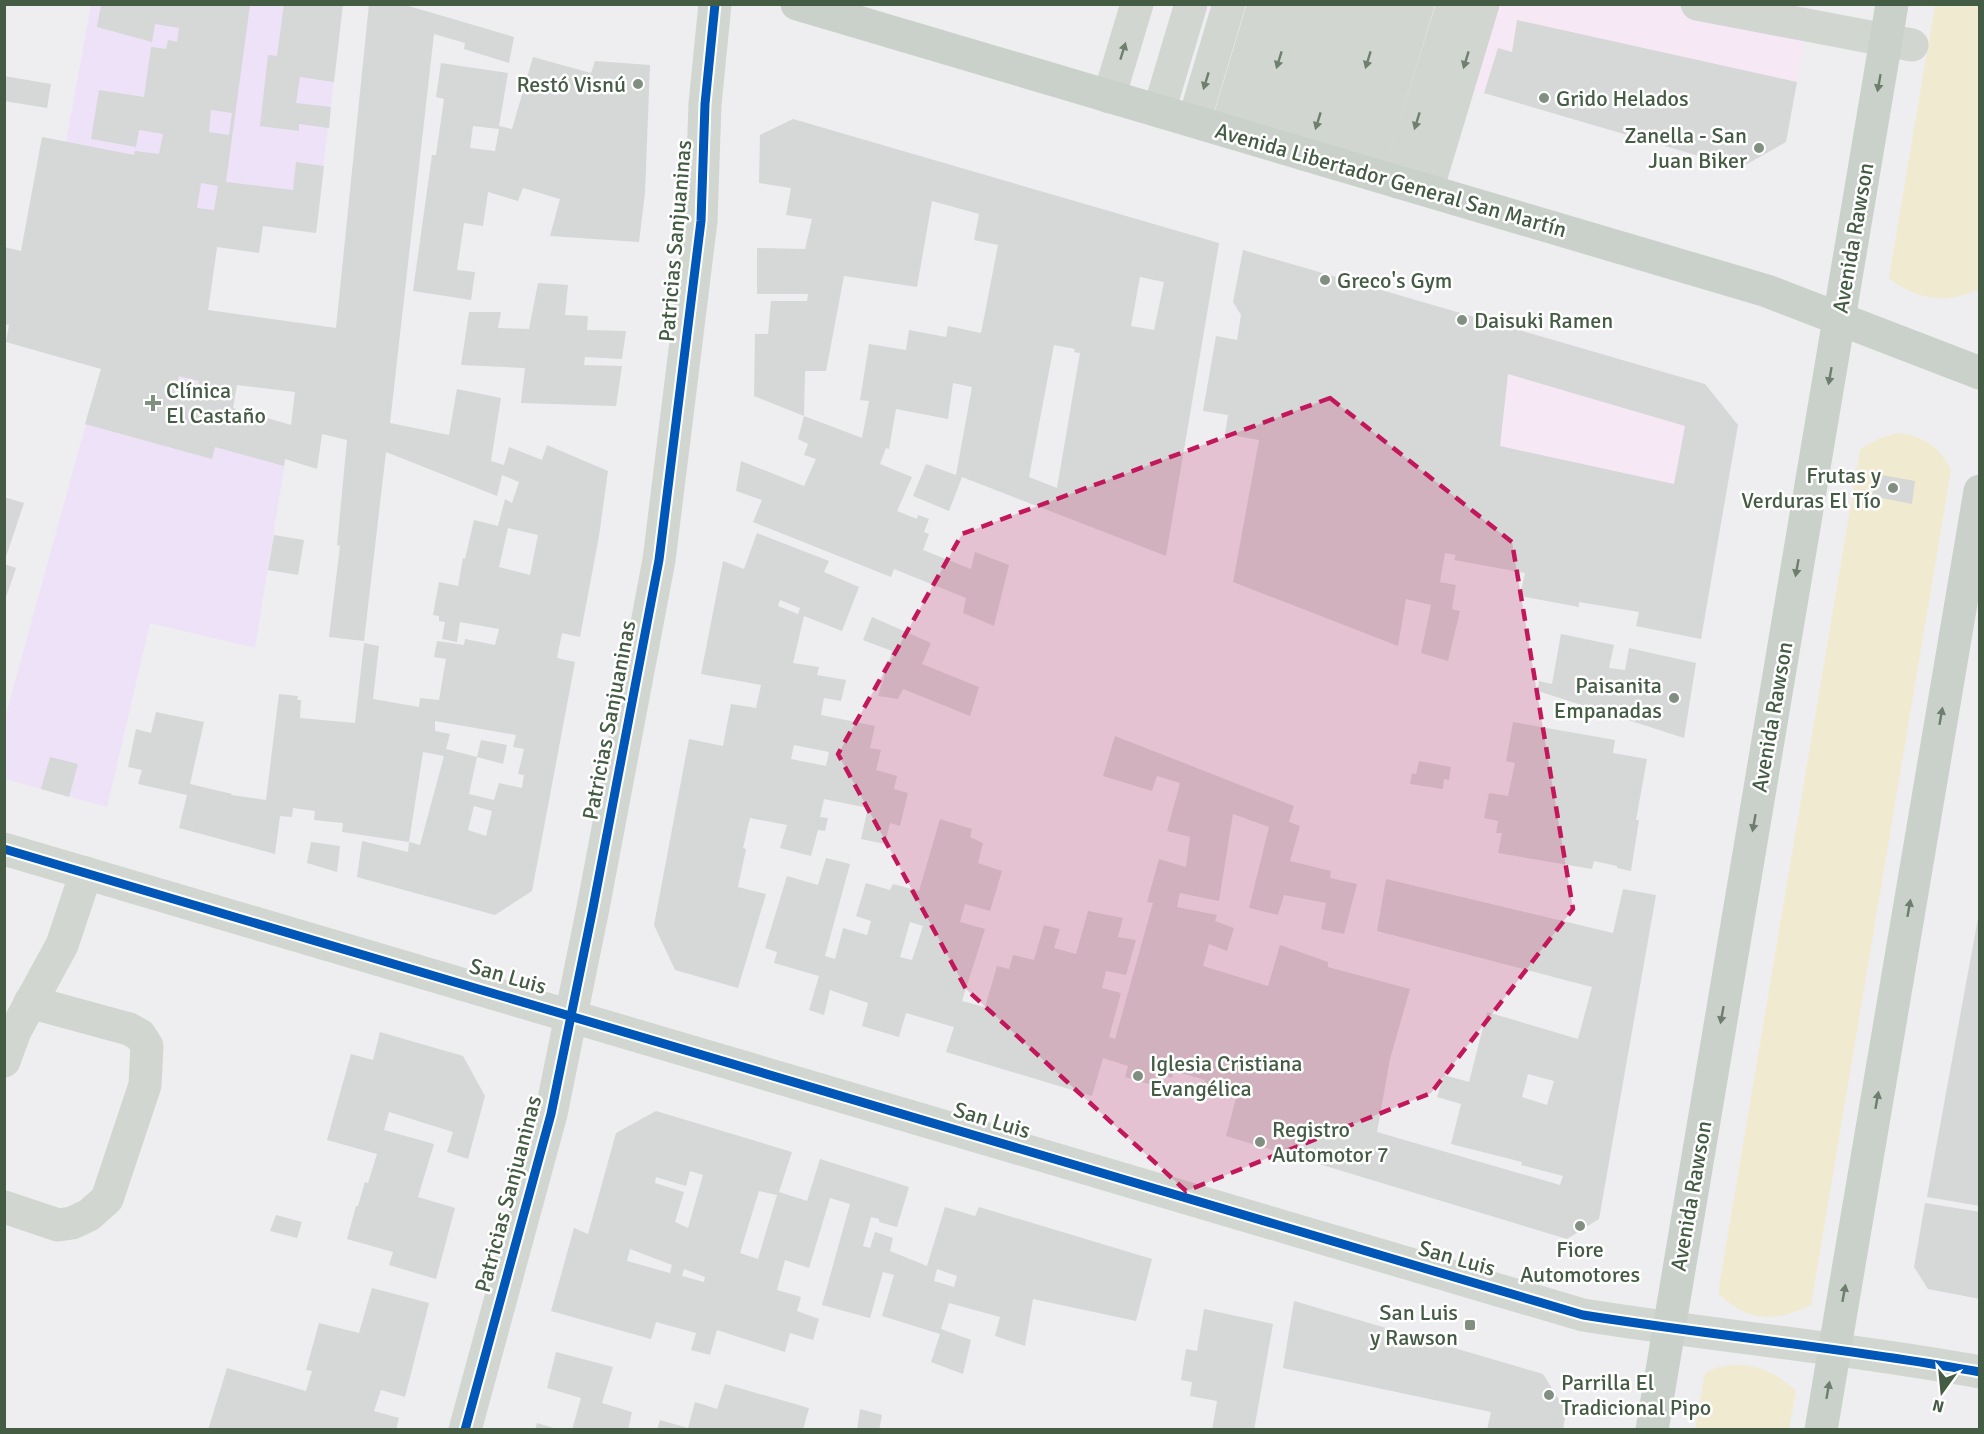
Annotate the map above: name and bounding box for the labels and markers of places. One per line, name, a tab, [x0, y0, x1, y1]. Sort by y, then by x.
place label: Restó Visnú	[516, 71, 626, 98]
marker: Restó Visnú	[631, 77, 645, 91]
place label: Grido Helados	[1556, 85, 1689, 112]
marker: Grido Helados	[1537, 91, 1551, 105]
place label: Zanella - San Juan Biker	[1624, 122, 1747, 174]
marker: Zanella - San Juan Biker	[1752, 141, 1766, 155]
place label: Greco's Gym	[1337, 267, 1452, 294]
marker: Greco's Gym	[1318, 273, 1332, 287]
place label: Daisuki Ramen	[1474, 307, 1613, 334]
marker: Daisuki Ramen	[1455, 313, 1469, 327]
place label: Clínica El Castaño	[166, 377, 266, 429]
marker: Clínica El Castaño	[144, 394, 162, 412]
place label: Frutas y Verduras El Tío	[1741, 462, 1882, 514]
marker: Frutas y Verduras El Tío	[1886, 481, 1900, 495]
place label: Paisanita Empanadas	[1554, 672, 1662, 724]
marker: Paisanita Empanadas	[1667, 691, 1681, 705]
place label: Iglesia Cristiana Evangélica	[1150, 1050, 1302, 1102]
marker: Iglesia Cristiana Evangélica	[1131, 1069, 1145, 1083]
place label: Registro Automotor 7	[1272, 1116, 1389, 1168]
marker: Registro Automotor 7	[1253, 1135, 1267, 1149]
marker: Fiore Automotores	[1573, 1219, 1587, 1233]
place label: Fiore Automotores	[1520, 1236, 1640, 1288]
place label: San Luis y Rawson	[1370, 1299, 1458, 1351]
marker: San Luis y Rawson	[1463, 1318, 1477, 1332]
place label: Parrilla El Tradicional Pipo	[1561, 1369, 1711, 1421]
marker: Parrilla El Tradicional Pipo	[1542, 1388, 1556, 1402]

